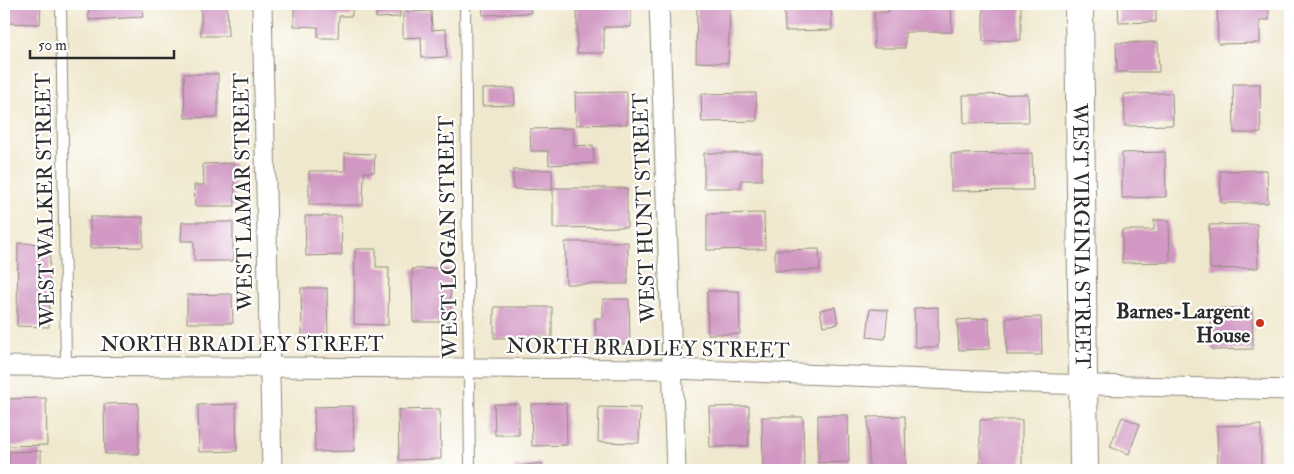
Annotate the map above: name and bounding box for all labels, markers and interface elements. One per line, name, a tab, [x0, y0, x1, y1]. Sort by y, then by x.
scale bar	[30, 28, 174, 60]
text: 50 m	[38, 36, 67, 55]
street label: WEST WALKER STREET	[30, 72, 61, 328]
street label: WEST LAMAR STREET	[228, 72, 259, 312]
street label: WEST HUNT STREET	[627, 92, 662, 324]
street label: WEST VIRGINIA STREET	[1066, 102, 1096, 369]
street label: WEST LOGAN STREET	[433, 115, 464, 360]
place label: Barnes-Largent House	[1116, 298, 1250, 349]
marker: Barnes-Largent House	[1254, 317, 1266, 329]
street label: NORTH BRADLEY STREET	[100, 331, 384, 358]
street label: NORTH BRADLEY STREET	[506, 333, 790, 364]

